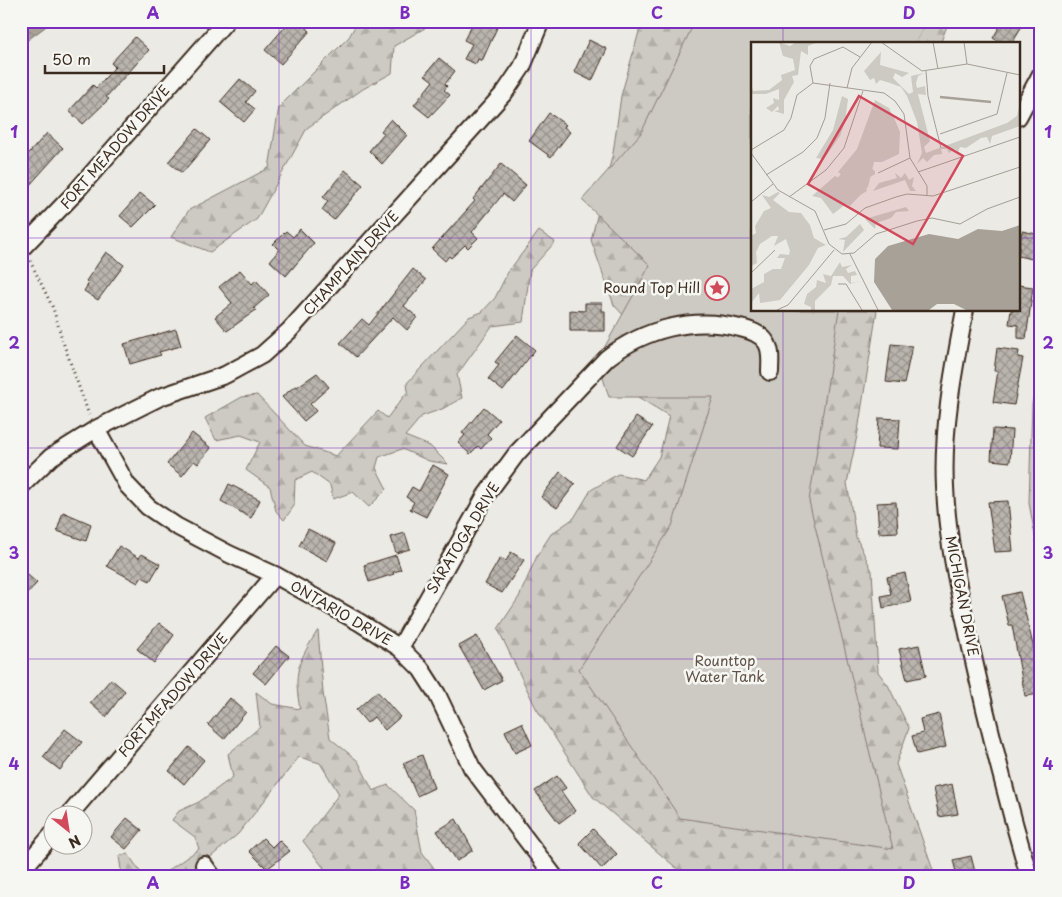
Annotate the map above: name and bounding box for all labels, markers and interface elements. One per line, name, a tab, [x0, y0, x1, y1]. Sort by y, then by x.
text: A	[147, 0, 160, 24]
text: B	[400, 0, 411, 24]
text: C	[651, 0, 663, 24]
text: D	[903, 0, 915, 24]
scale bar	[45, 42, 164, 74]
inset map	[751, 42, 1020, 311]
text: 50 m	[52, 47, 91, 70]
street label: FORT MEADOW DRIVE	[55, 80, 175, 213]
text: 1	[10, 119, 18, 143]
text: 1	[1044, 119, 1052, 143]
street label: CHAMPLAIN DRIVE	[298, 206, 403, 320]
place icon: Round Top Hill	[704, 275, 730, 301]
place label: Round Top Hill	[603, 277, 700, 298]
text: 2	[8, 330, 20, 354]
text: 2	[1042, 330, 1054, 354]
street label: SARATOGA DRIVE	[421, 478, 504, 597]
street label: MICHIGAN DRIVE	[941, 534, 985, 658]
text: 3	[9, 540, 19, 564]
text: 3	[1043, 540, 1053, 564]
street label: ONTARIO DRIVE	[286, 575, 396, 650]
street label: FORT MEADOW DRIVE	[113, 628, 233, 761]
park label: Rounttop Water Tank	[685, 650, 765, 687]
text: 4	[9, 751, 20, 775]
text: 4	[1043, 751, 1054, 775]
north arrow	[42, 804, 92, 854]
text: N	[65, 830, 85, 854]
text: A	[147, 870, 160, 894]
text: B	[400, 870, 411, 894]
text: C	[651, 870, 663, 894]
text: D	[903, 870, 915, 894]

